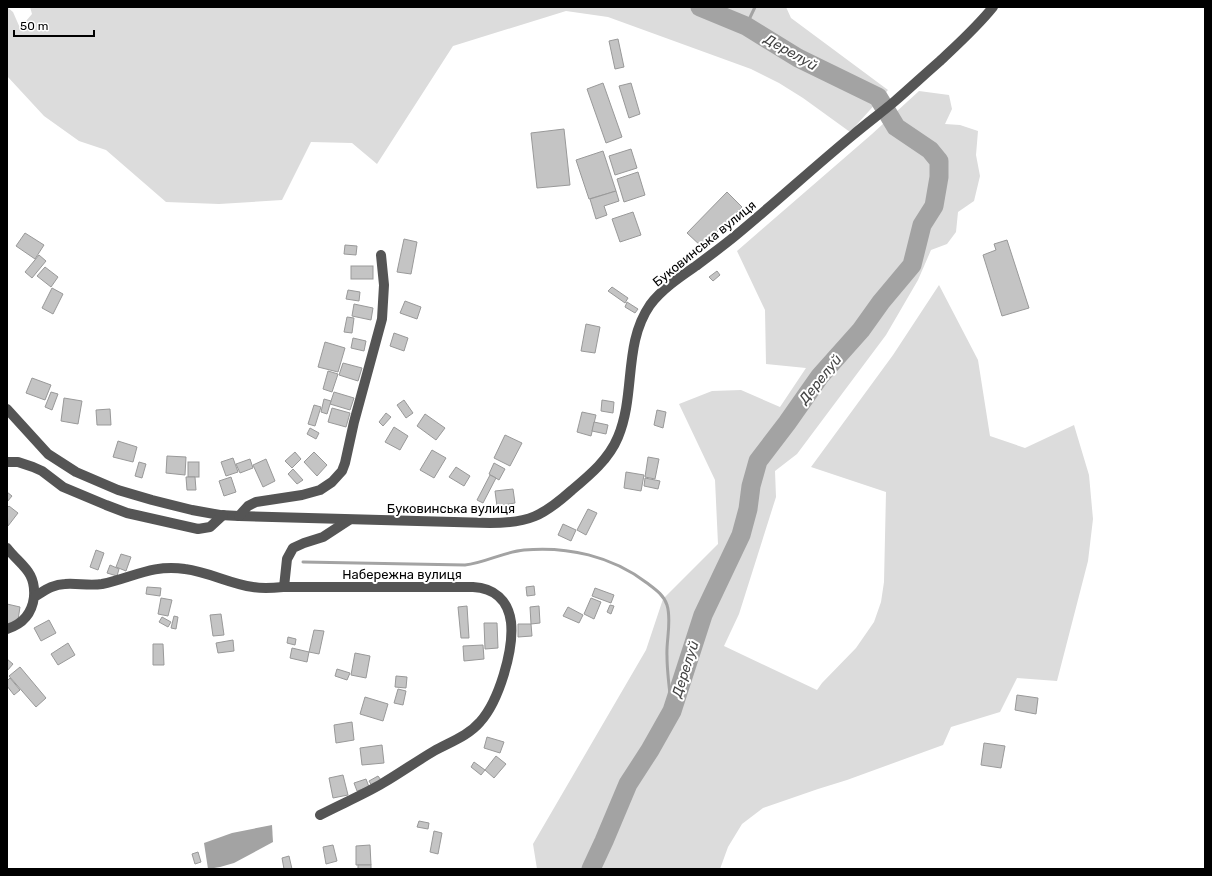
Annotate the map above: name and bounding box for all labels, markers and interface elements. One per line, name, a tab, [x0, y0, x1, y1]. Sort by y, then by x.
scale bar	[14, 12, 94, 38]
text: 50 m	[20, 19, 48, 33]
water label: Дерелуй	[760, 30, 821, 75]
street label: Буковинська вулиця	[650, 197, 759, 290]
water label: Дерелуй	[795, 351, 846, 408]
street label: Буковинська вулиця	[387, 501, 515, 516]
street label: Набережна вулиця	[342, 567, 462, 582]
water label: Дерелуй	[668, 638, 703, 700]

